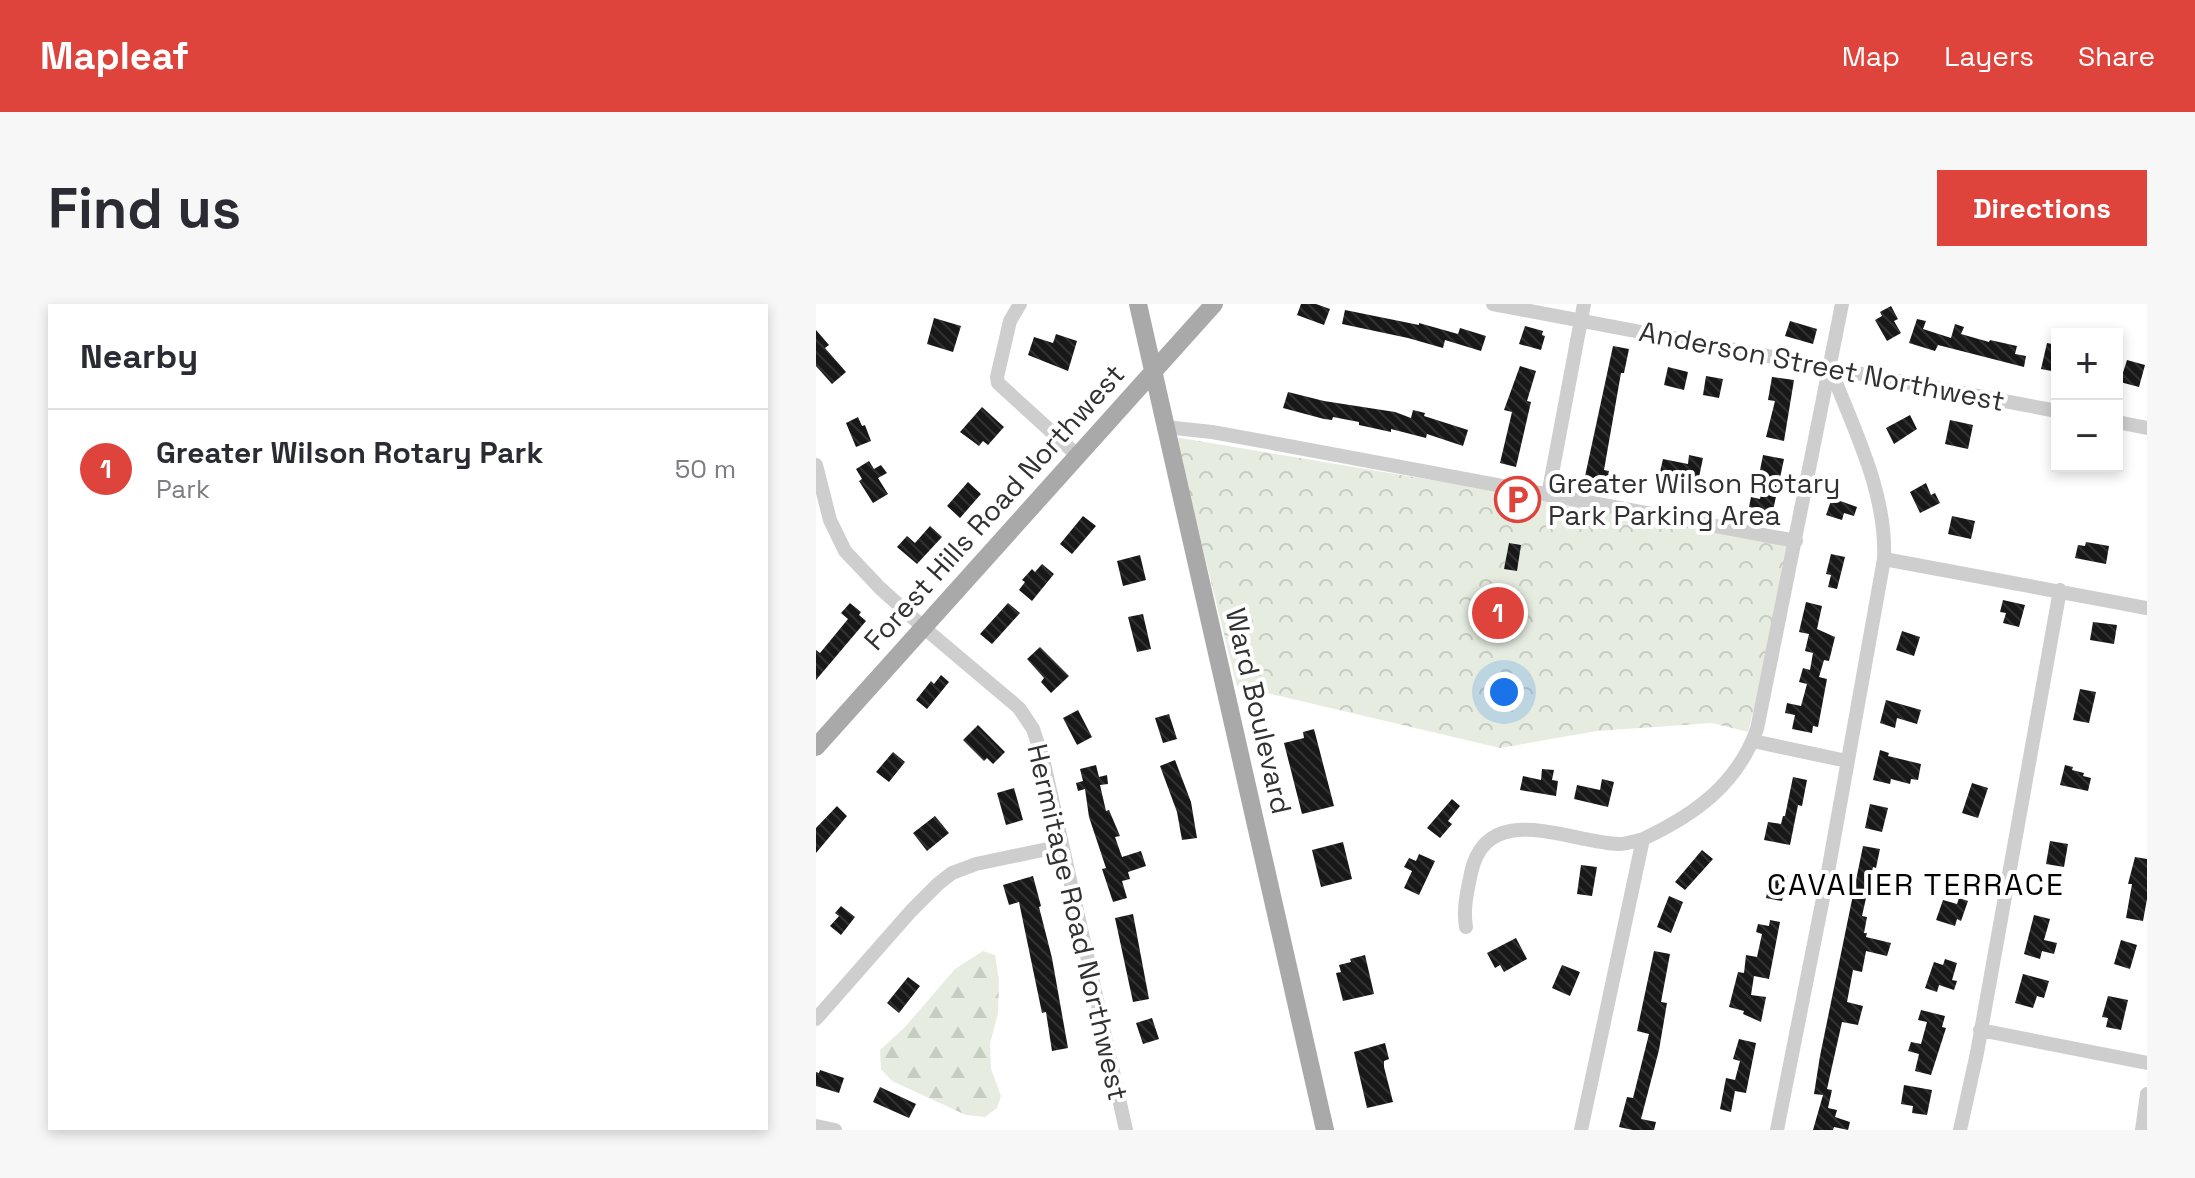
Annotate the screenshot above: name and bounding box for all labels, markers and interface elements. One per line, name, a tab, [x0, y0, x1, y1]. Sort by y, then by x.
text: Mapleaf	[40, 32, 189, 80]
text: Map	[1842, 38, 1900, 74]
text: Layers	[1944, 38, 2034, 74]
text: Share	[2078, 38, 2155, 74]
button: Directions	[1937, 170, 2147, 246]
text: Find us	[48, 173, 241, 244]
street label: Anderson Street Northwest	[1636, 313, 2008, 419]
map controls	[2051, 328, 2123, 472]
button: +	[2051, 328, 2123, 400]
text: Nearby	[80, 335, 198, 378]
street label: Forest Hills Road Northwest	[856, 356, 1132, 658]
button: −	[2051, 400, 2123, 472]
text: Greater Wilson Rotary Park	[156, 433, 543, 472]
text: 1	[100, 452, 112, 486]
text: 50 m	[675, 452, 736, 486]
place label: Greater Wilson Rotary Park Parking Area	[1548, 465, 1840, 533]
text: Park	[156, 472, 210, 506]
parking icon: Greater Wilson Rotary Park Parking Area	[1493, 475, 1541, 523]
pin: 1	[1472, 583, 1524, 643]
street label: Ward Boulevard	[1218, 605, 1300, 817]
your location	[1484, 672, 1524, 712]
street label: Hermitage Road Northwest	[1019, 740, 1137, 1104]
district label: CAVALIER TERRACE	[1767, 865, 2065, 904]

